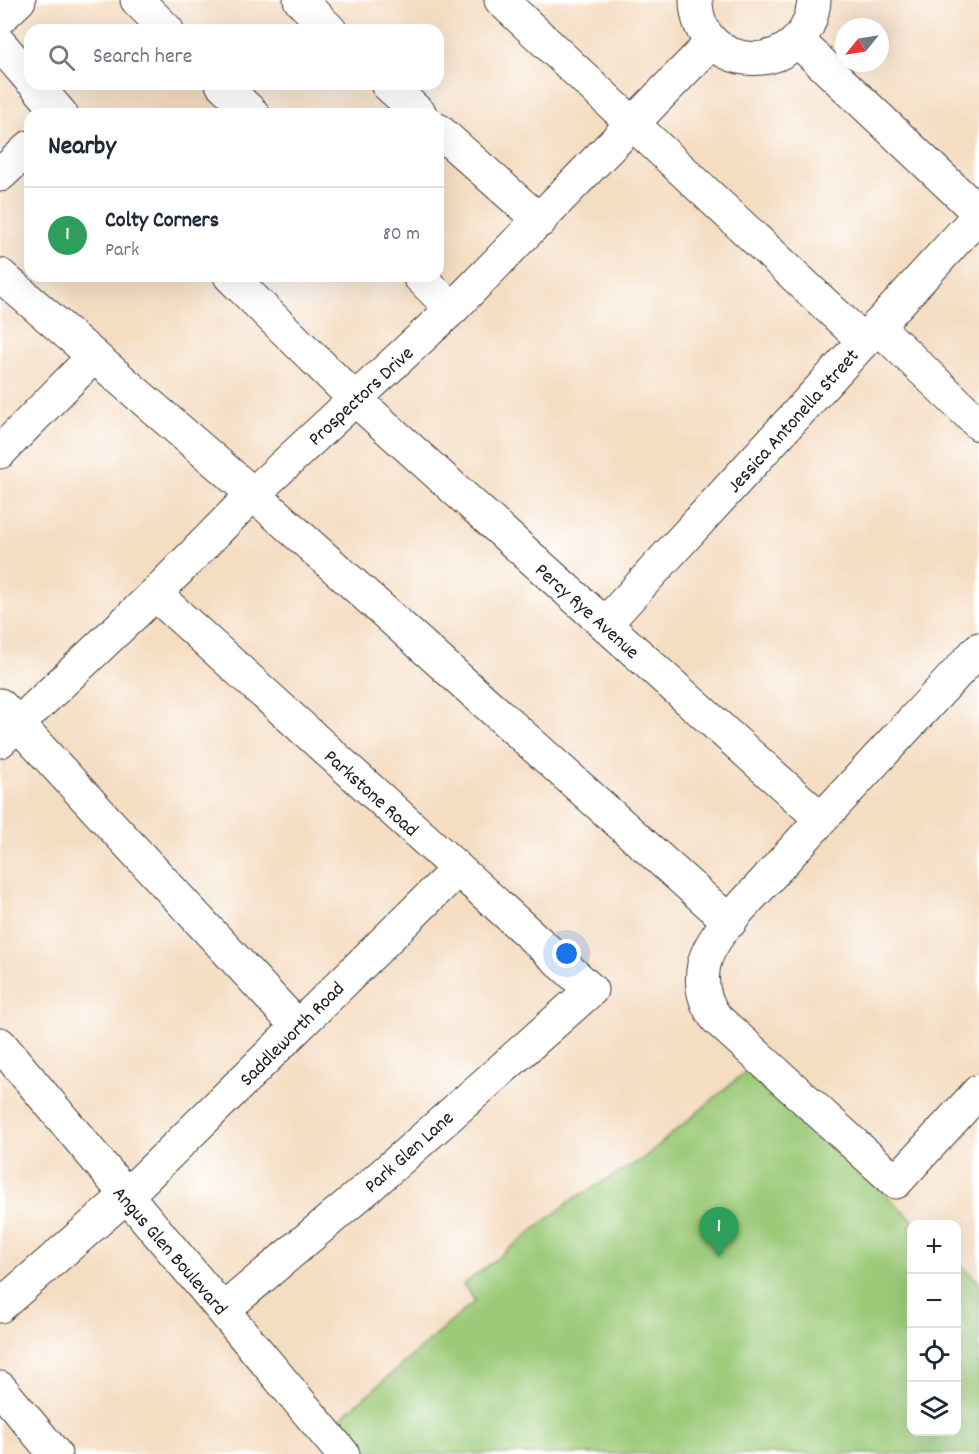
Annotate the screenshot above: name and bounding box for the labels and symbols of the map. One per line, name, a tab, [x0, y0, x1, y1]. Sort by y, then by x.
north arrow	[835, 18, 889, 72]
street label: Prospectors Drive	[303, 341, 421, 454]
street label: Jessica Antonella Street	[722, 344, 867, 500]
street label: Percy Rye Avenue	[528, 558, 645, 667]
street label: Parkstone Road	[316, 744, 424, 844]
your location	[552, 939, 581, 968]
street label: Saddleworth Road	[234, 976, 352, 1094]
street label: Park Glen Lane	[359, 1105, 461, 1201]
street label: Angus Glen Boulevard	[105, 1181, 233, 1323]
pin: 1	[700, 1208, 738, 1257]

